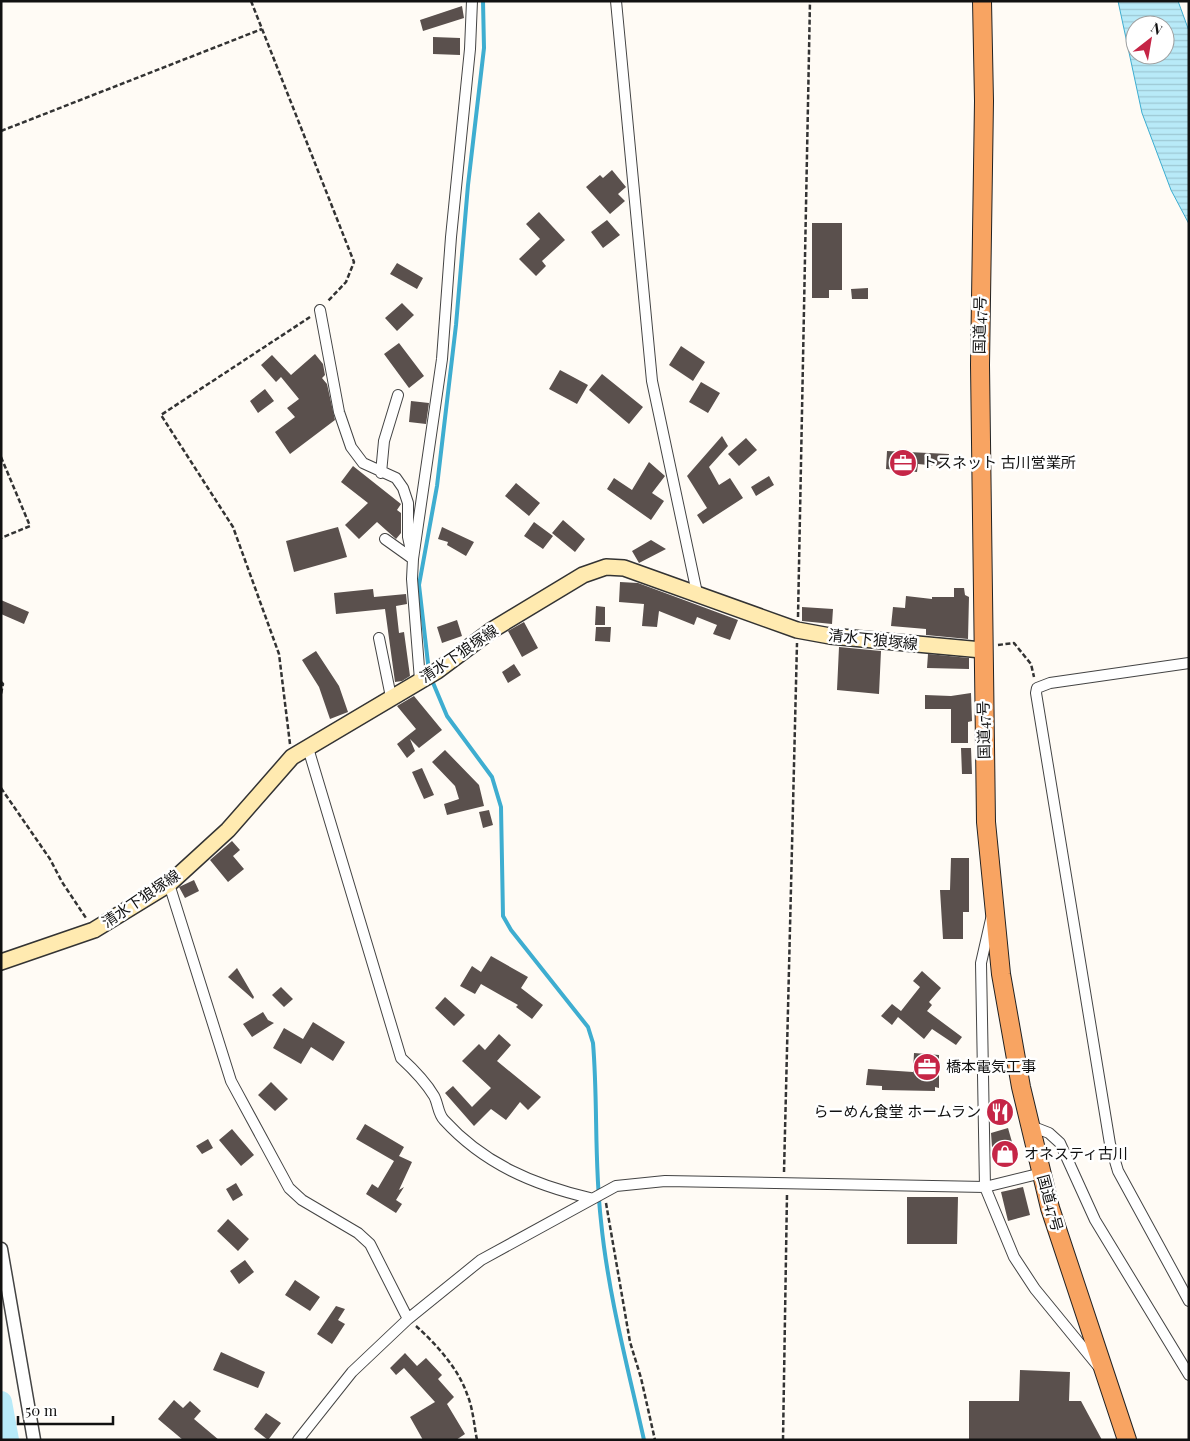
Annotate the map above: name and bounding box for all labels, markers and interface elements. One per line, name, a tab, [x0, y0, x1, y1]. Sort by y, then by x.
north arrow	[1125, 15, 1175, 65]
text: N	[1148, 18, 1166, 39]
street label: 国道47号	[968, 296, 990, 354]
office icon: トスネット 古川営業所	[888, 448, 918, 478]
place label: トスネット 古川営業所	[922, 452, 1076, 472]
street label: 清水下狼塚線	[416, 620, 501, 687]
street label: 清水下狼塚線	[827, 624, 919, 654]
street label: 国道47号	[972, 701, 994, 759]
street label: 清水下狼塚線	[98, 865, 183, 932]
office icon: 橋本電気工事	[912, 1052, 942, 1082]
place label: 橋本電気工事	[946, 1056, 1036, 1076]
restaurant icon: らーめん食堂 ホームラン	[985, 1097, 1015, 1127]
place label: らーめん食堂 ホームラン	[813, 1101, 981, 1121]
shop icon: オネスティ古川	[990, 1139, 1020, 1169]
place label: オネスティ古川	[1024, 1143, 1128, 1163]
street label: 国道47号	[1034, 1172, 1068, 1233]
scale bar	[18, 1394, 112, 1426]
text: 50 m	[25, 1400, 58, 1420]

